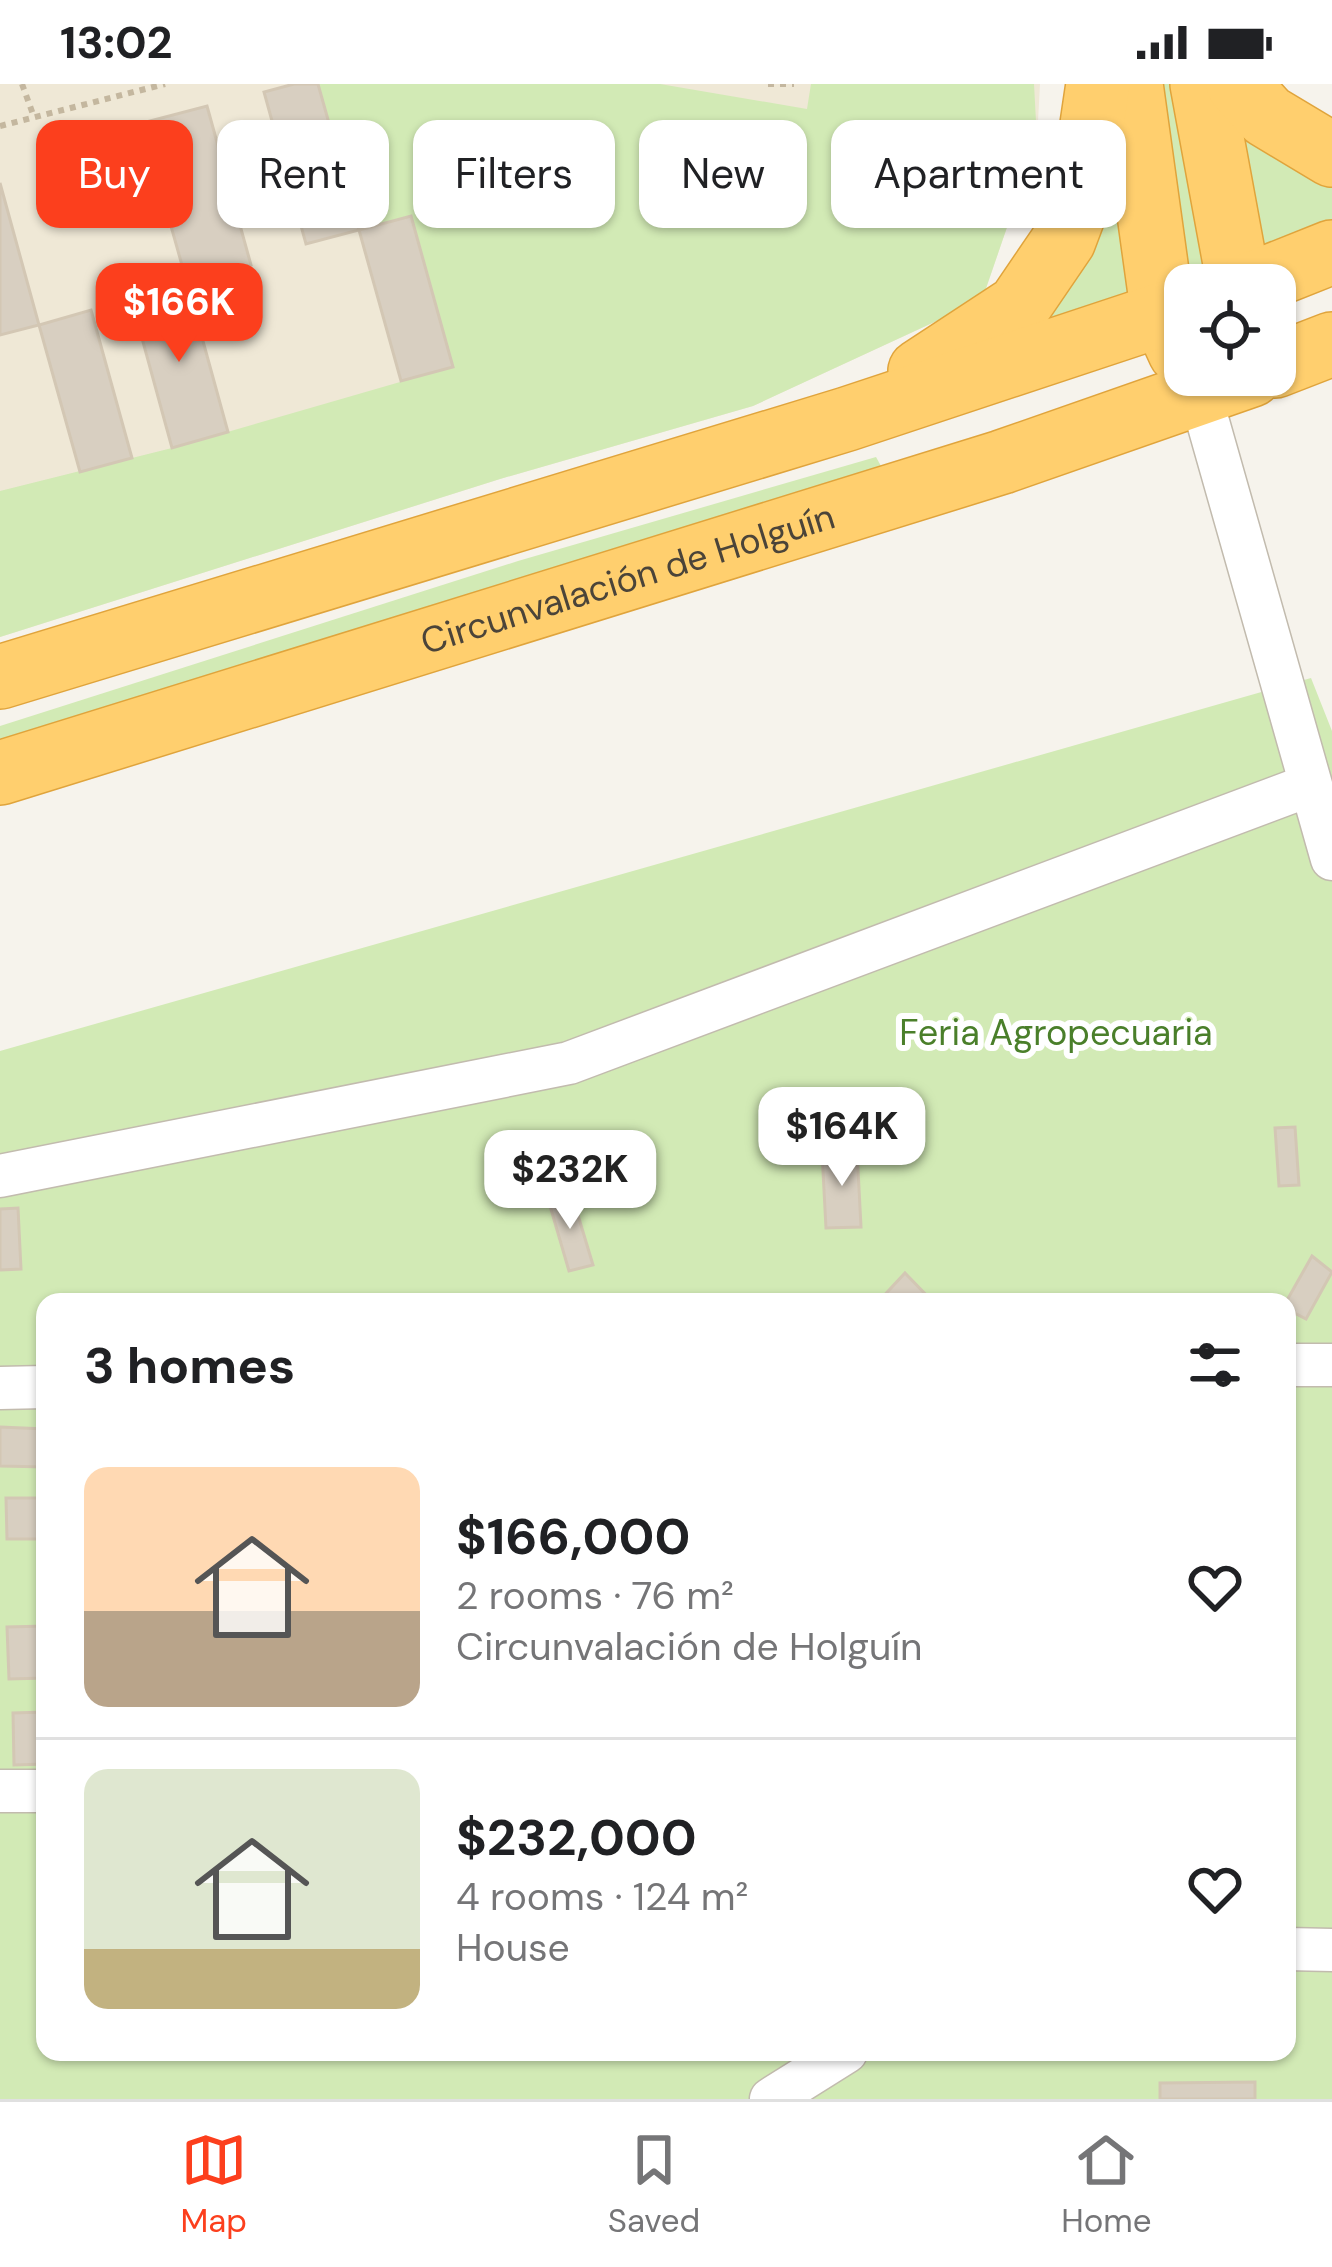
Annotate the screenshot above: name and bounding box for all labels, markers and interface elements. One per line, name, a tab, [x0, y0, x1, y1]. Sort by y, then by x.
text: 13:02	[60, 13, 172, 72]
chip: Buy	[36, 120, 193, 228]
chip: Rent	[217, 120, 389, 228]
chip: Filters	[413, 120, 615, 228]
chip: New	[639, 120, 807, 228]
chip: Apartment	[831, 120, 1126, 228]
pin: $166K	[95, 263, 263, 365]
map controls	[1164, 264, 1296, 396]
button: locate	[1164, 264, 1296, 396]
text: $166K	[123, 276, 235, 327]
street label: Circunvalación de Holguín	[415, 492, 840, 665]
park label: Feria Agropecuaria	[899, 1009, 1213, 1056]
pin: $164K	[758, 1087, 926, 1189]
text: $164K	[785, 1100, 899, 1151]
pin: $232K	[486, 1130, 654, 1232]
text: $232K	[511, 1143, 629, 1194]
text: 3 homes	[84, 1332, 295, 1399]
icon: filters	[1182, 1332, 1248, 1398]
text: $166,000	[456, 1503, 690, 1570]
icon: home	[180, 1515, 324, 1659]
icon: heart	[1182, 1554, 1248, 1620]
text: 2 rooms · 76 m²	[456, 1570, 734, 1621]
text: Circunvalación de Holguín	[456, 1621, 922, 1672]
text: $232,000	[456, 1804, 697, 1871]
icon: home	[180, 1817, 324, 1961]
icon: heart	[1182, 1856, 1248, 1922]
text: 4 rooms · 124 m²	[456, 1871, 748, 1922]
text: House	[456, 1922, 570, 1973]
tab: Map	[180, 2127, 247, 2242]
tab: Saved	[608, 2127, 700, 2242]
tab: Home	[1061, 2127, 1152, 2242]

